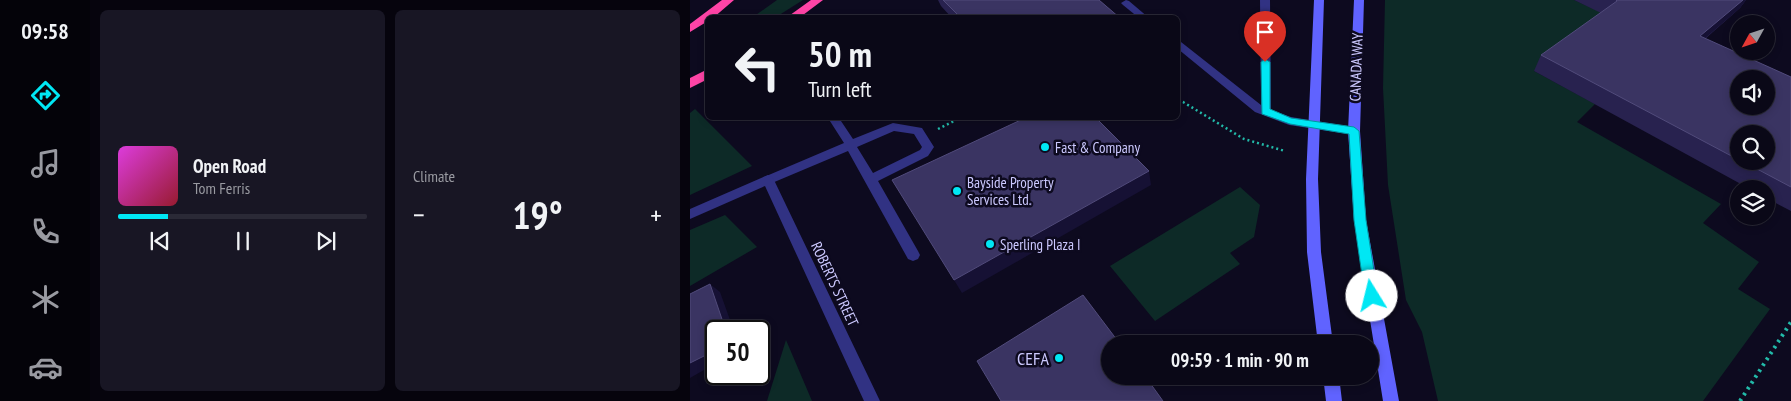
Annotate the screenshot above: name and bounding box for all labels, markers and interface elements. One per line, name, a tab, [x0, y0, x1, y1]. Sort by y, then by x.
pin	[1244, 11, 1286, 62]
north arrow	[1730, 15, 1775, 60]
map controls	[1730, 15, 1775, 225]
text: 09:58	[21, 17, 69, 45]
icon: arrive	[1251, 18, 1279, 46]
text: 50 m	[808, 31, 872, 77]
street label: CANADA WAY	[1345, 32, 1367, 102]
icon: left	[725, 35, 790, 100]
button: sound	[1730, 70, 1775, 115]
text: Turn left	[808, 75, 872, 103]
icon: directions	[28, 78, 63, 113]
button: search	[1730, 125, 1775, 170]
place label: Fast & Company	[1055, 138, 1140, 157]
marker: Fast & Company	[1039, 141, 1051, 153]
icon: music	[28, 146, 63, 181]
text: Open Road	[193, 154, 266, 178]
text: Climate	[413, 166, 455, 186]
place label: Bayside Property Services Ltd.	[967, 173, 1054, 209]
text: Tom Ferris	[193, 178, 250, 198]
button: layers	[1730, 180, 1775, 225]
marker: Bayside Property Services Ltd.	[951, 185, 963, 197]
text: 19°	[512, 190, 563, 239]
text: −	[413, 196, 425, 233]
text: +	[650, 196, 662, 233]
icon: phone	[28, 214, 63, 249]
icon: previous	[146, 227, 174, 255]
icon: pause	[229, 227, 257, 255]
icon: next	[312, 227, 340, 255]
place label: Sperling Plaza I	[1000, 235, 1081, 254]
marker: Sperling Plaza I	[984, 238, 996, 250]
street label: ROBERTS STREET	[807, 239, 863, 330]
position arrow	[1345, 269, 1397, 321]
icon: climate	[28, 282, 63, 317]
speed limit sign: 50	[705, 320, 770, 385]
place label: CEFA	[1017, 347, 1049, 370]
text: 09:59 · 1 min · 90 m	[1171, 348, 1309, 372]
icon: car	[28, 350, 63, 385]
marker: CEFA	[1053, 352, 1065, 364]

